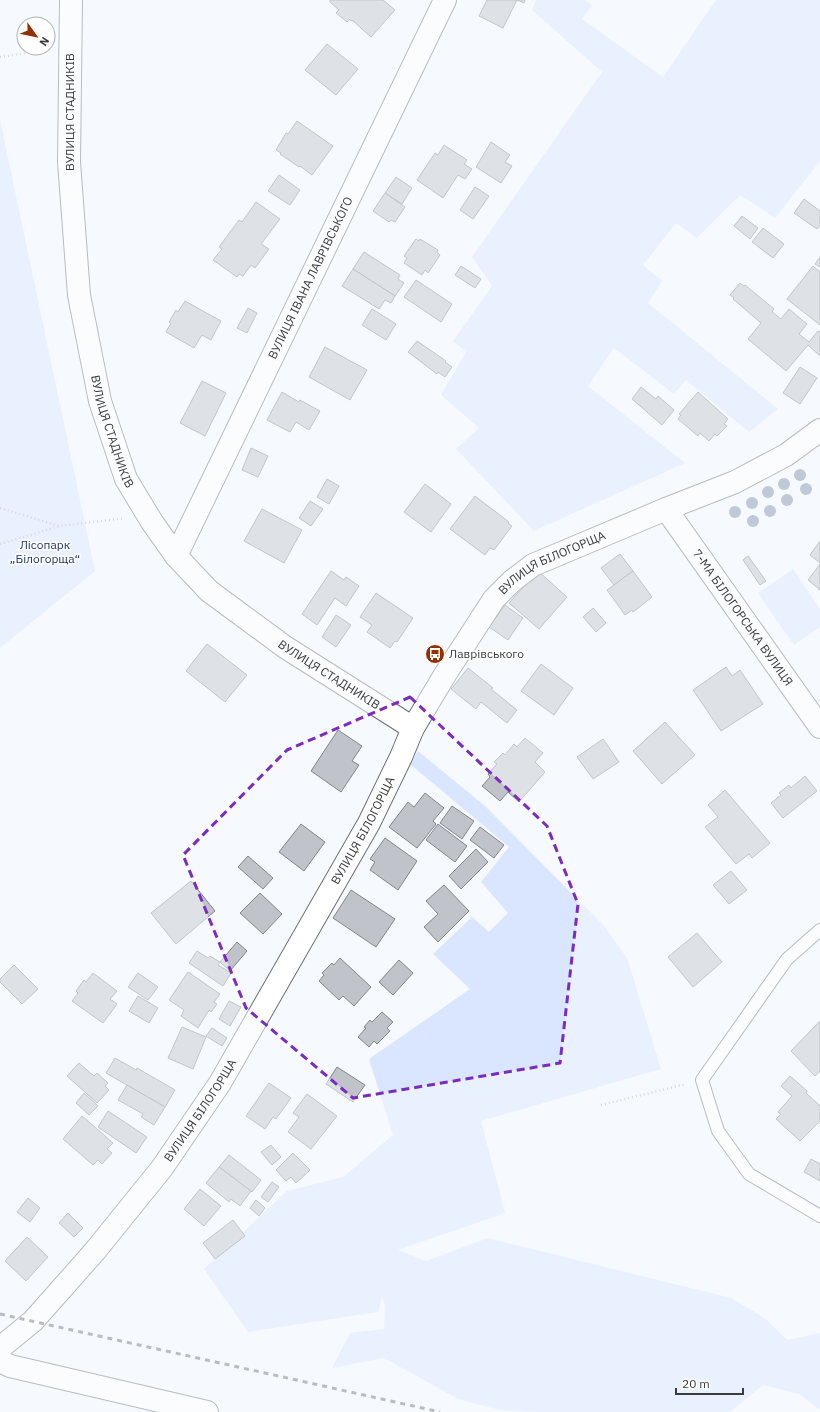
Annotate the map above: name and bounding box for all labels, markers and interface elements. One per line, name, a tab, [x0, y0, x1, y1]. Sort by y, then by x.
north arrow	[16, 16, 56, 56]
text: N	[36, 34, 52, 49]
street label: ВУЛИЦЯ СТАДНИКІВ	[62, 53, 77, 171]
street label: ВУЛИЦЯ ІВАНА ЛАВРІВСЬКОГО	[265, 194, 356, 361]
street label: ВУЛИЦЯ СТАДНИКІВ	[88, 374, 138, 491]
street label: ВУЛИЦЯ БІЛОГОРЩА	[495, 527, 608, 597]
park label: Лісопарк „Білогорща“	[10, 537, 80, 566]
street label: 7-МА БІЛОГОРСЬКА ВУЛИЦЯ	[690, 546, 797, 689]
street label: ВУЛИЦЯ СТАДНИКІВ	[275, 636, 383, 712]
bus stop icon: Лаврівського	[424, 643, 446, 665]
place label: Лаврівського	[449, 646, 524, 661]
street label: ВУЛИЦЯ БІЛОГОРЩА	[327, 774, 398, 887]
street label: ВУЛИЦЯ БІЛОГОРЩА	[160, 1056, 239, 1165]
scale bar	[676, 1370, 743, 1396]
text: 20 m	[682, 1376, 710, 1391]

